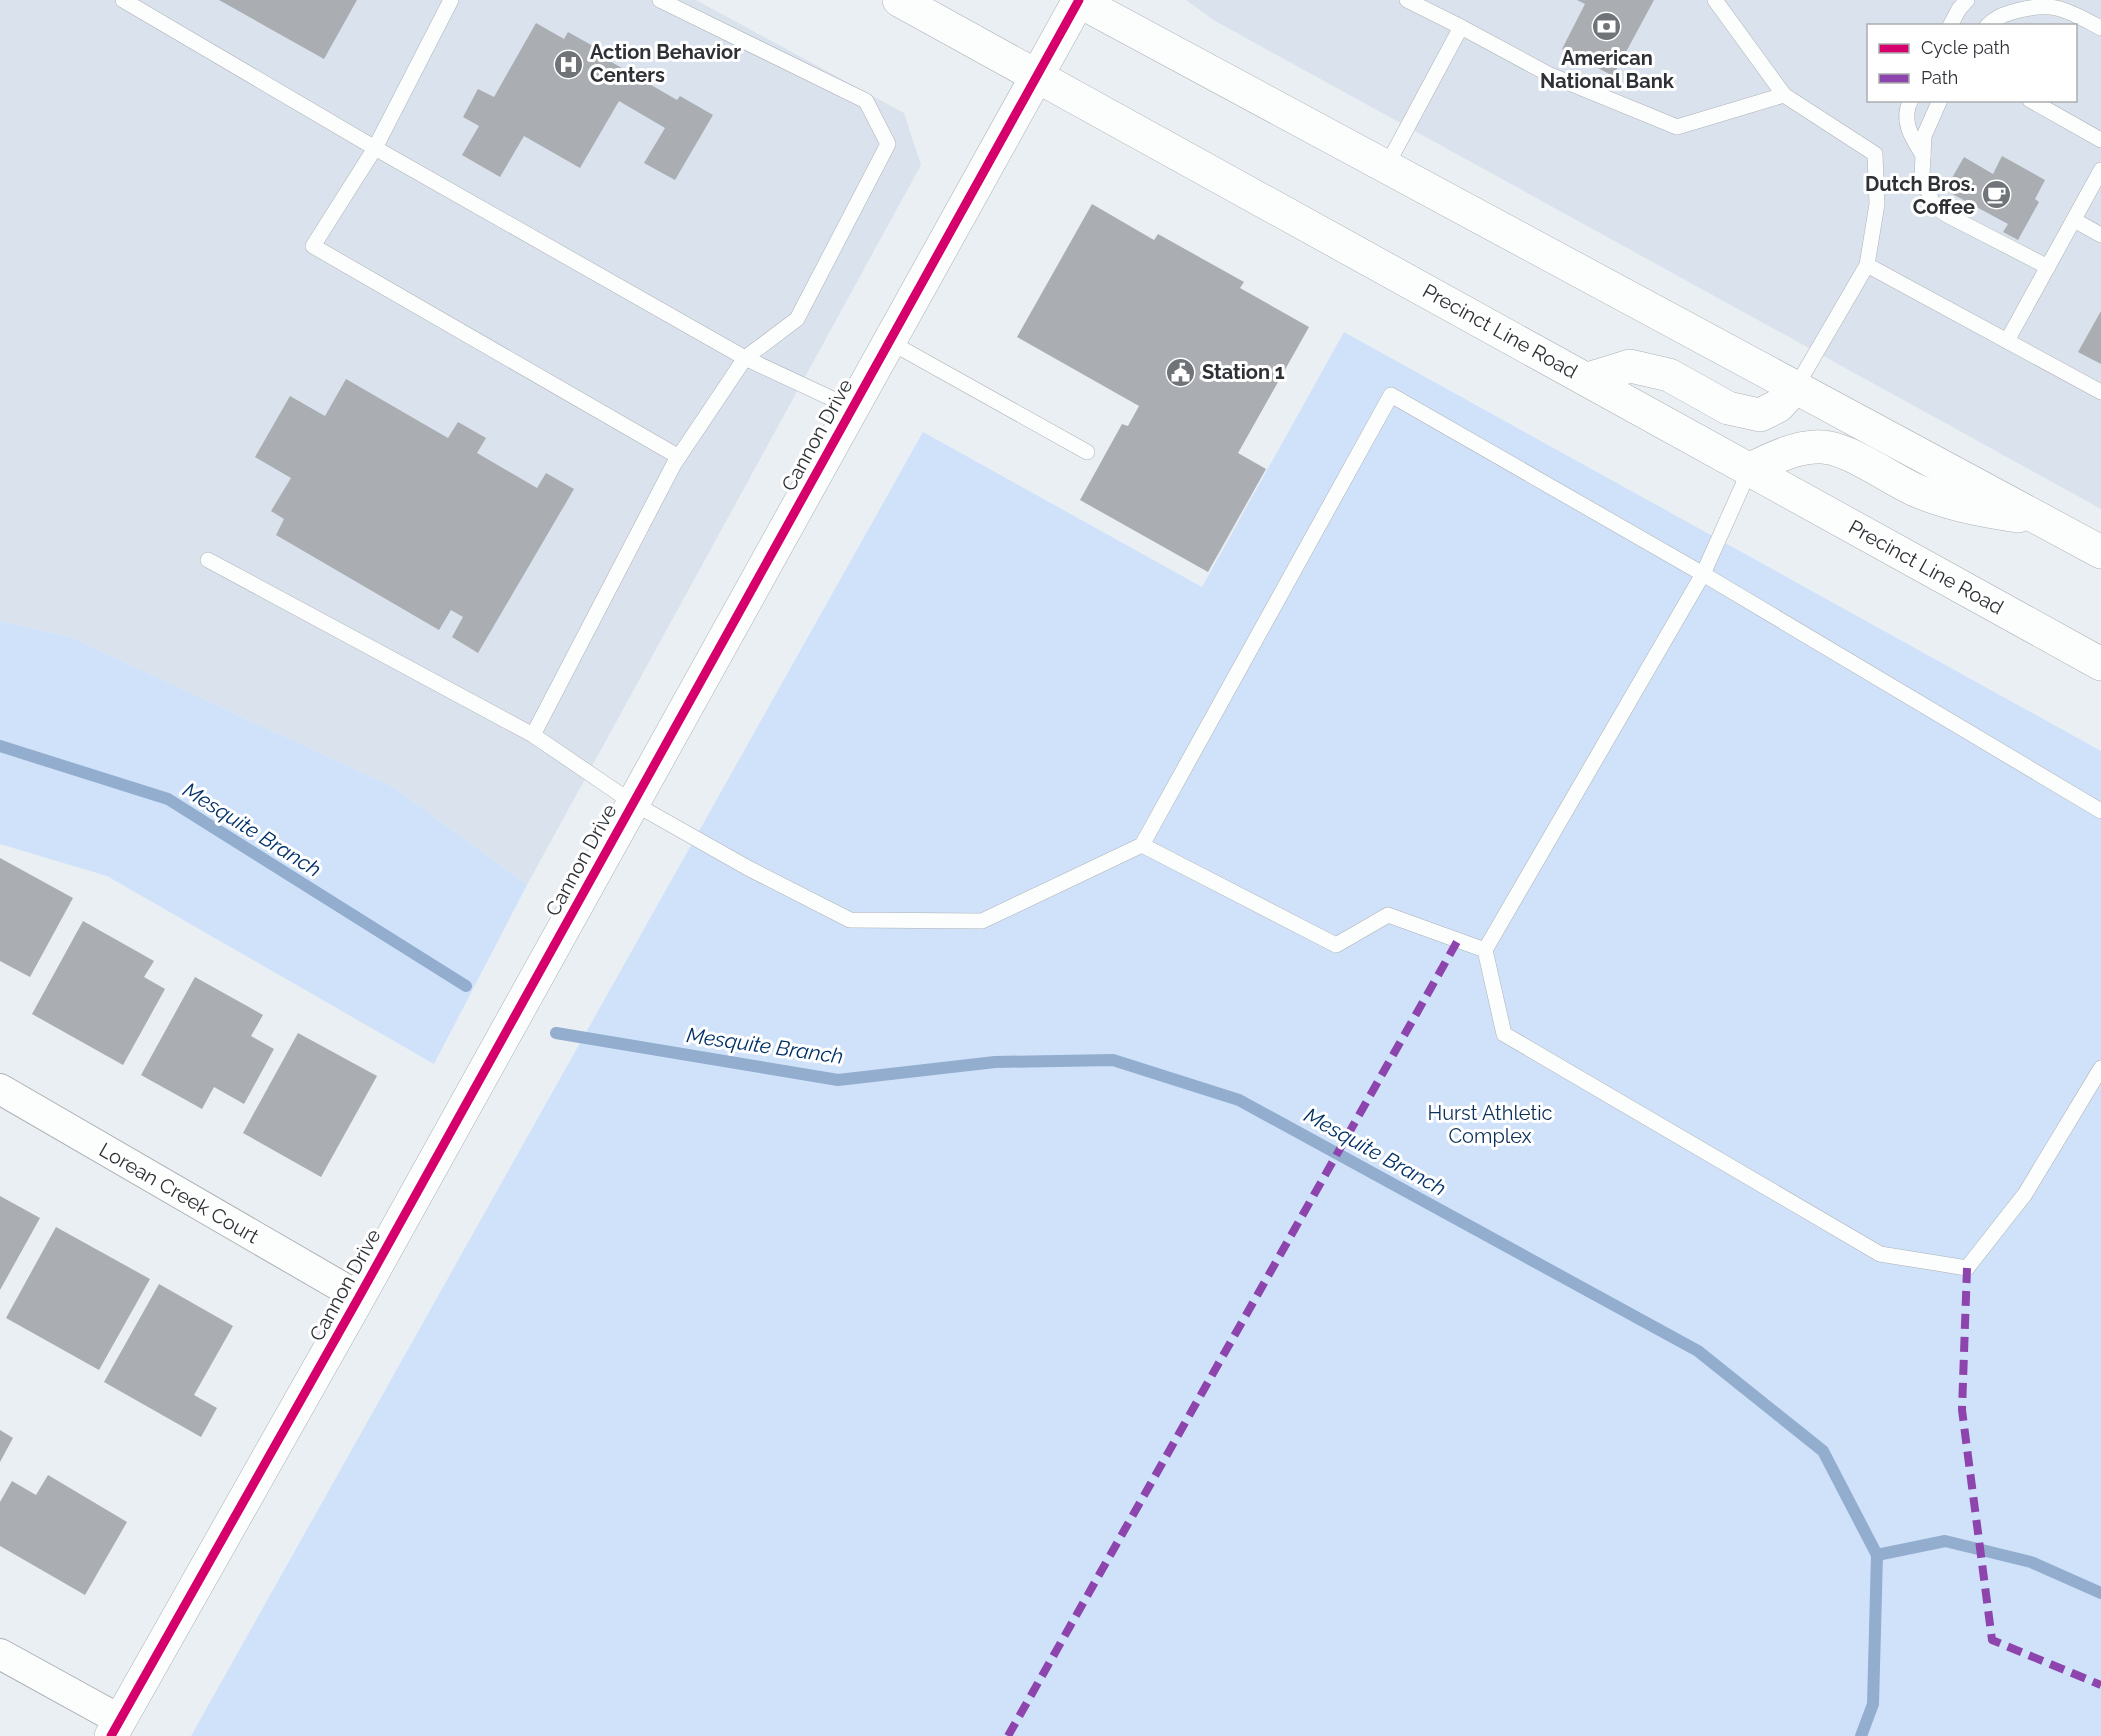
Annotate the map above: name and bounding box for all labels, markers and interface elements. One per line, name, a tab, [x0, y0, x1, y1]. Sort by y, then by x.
bank icon: American National Bank	[1591, 11, 1623, 43]
legend	[1867, 24, 2077, 102]
text: Cycle path	[1921, 37, 2010, 58]
place label: Action Behavior Centers	[590, 40, 741, 87]
place label: American National Bank	[1540, 46, 1675, 93]
hospital icon: Action Behavior Centers	[553, 48, 585, 80]
text: Path	[1921, 67, 1958, 88]
place label: Dutch Bros. Coffee	[1865, 172, 1975, 219]
cafe icon: Dutch Bros. Coffee	[1980, 179, 2012, 211]
street label: Precinct Line Road	[1418, 279, 1582, 383]
public building icon: Station 1	[1165, 356, 1197, 388]
place label: Station 1	[1202, 360, 1285, 384]
street label: Cannon Drive	[776, 375, 858, 495]
street label: Precinct Line Road	[1844, 515, 2008, 619]
water label: Mesquite Branch	[179, 777, 326, 882]
street label: Cannon Drive	[540, 800, 622, 920]
water label: Mesquite Branch	[685, 1022, 845, 1069]
park label: Hurst Athletic Complex	[1427, 1101, 1553, 1148]
water label: Mesquite Branch	[1300, 1102, 1450, 1201]
street label: Lorean Creek Court	[95, 1138, 263, 1249]
street label: Cannon Drive	[304, 1225, 386, 1345]

